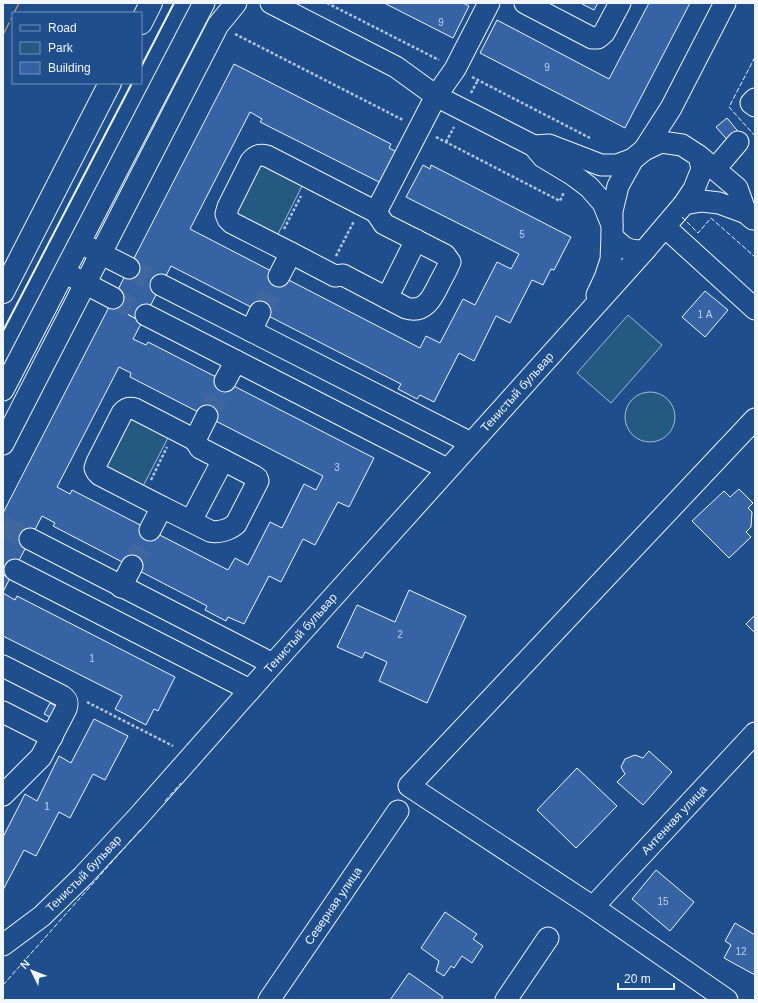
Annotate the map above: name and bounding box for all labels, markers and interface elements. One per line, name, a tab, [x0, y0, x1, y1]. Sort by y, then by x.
legend	[12, 12, 142, 84]
house number: 9	[438, 17, 444, 28]
text: Road	[48, 21, 77, 35]
text: Park	[48, 41, 74, 55]
text: Building	[48, 61, 91, 75]
house number: 9	[544, 62, 550, 73]
house number: 5	[519, 229, 525, 240]
house number: 1 А	[697, 309, 713, 320]
street label: Тенистый бульвар	[478, 349, 557, 435]
house number: 3	[334, 462, 340, 473]
street label: Тенистый бульвар	[261, 590, 340, 676]
house number: 2	[397, 629, 403, 640]
house number: 1	[89, 653, 95, 664]
street label: Антенная улица	[638, 782, 710, 857]
house number: 1	[44, 801, 50, 812]
street label: Тенистый бульвар	[43, 832, 125, 915]
street label: Северная улица	[302, 864, 365, 947]
house number: 15	[657, 896, 669, 907]
house number: 12	[735, 946, 747, 957]
north arrow	[12, 951, 52, 991]
text: N	[18, 957, 32, 971]
scale bar	[618, 965, 674, 991]
text: 20 m	[624, 972, 651, 986]

